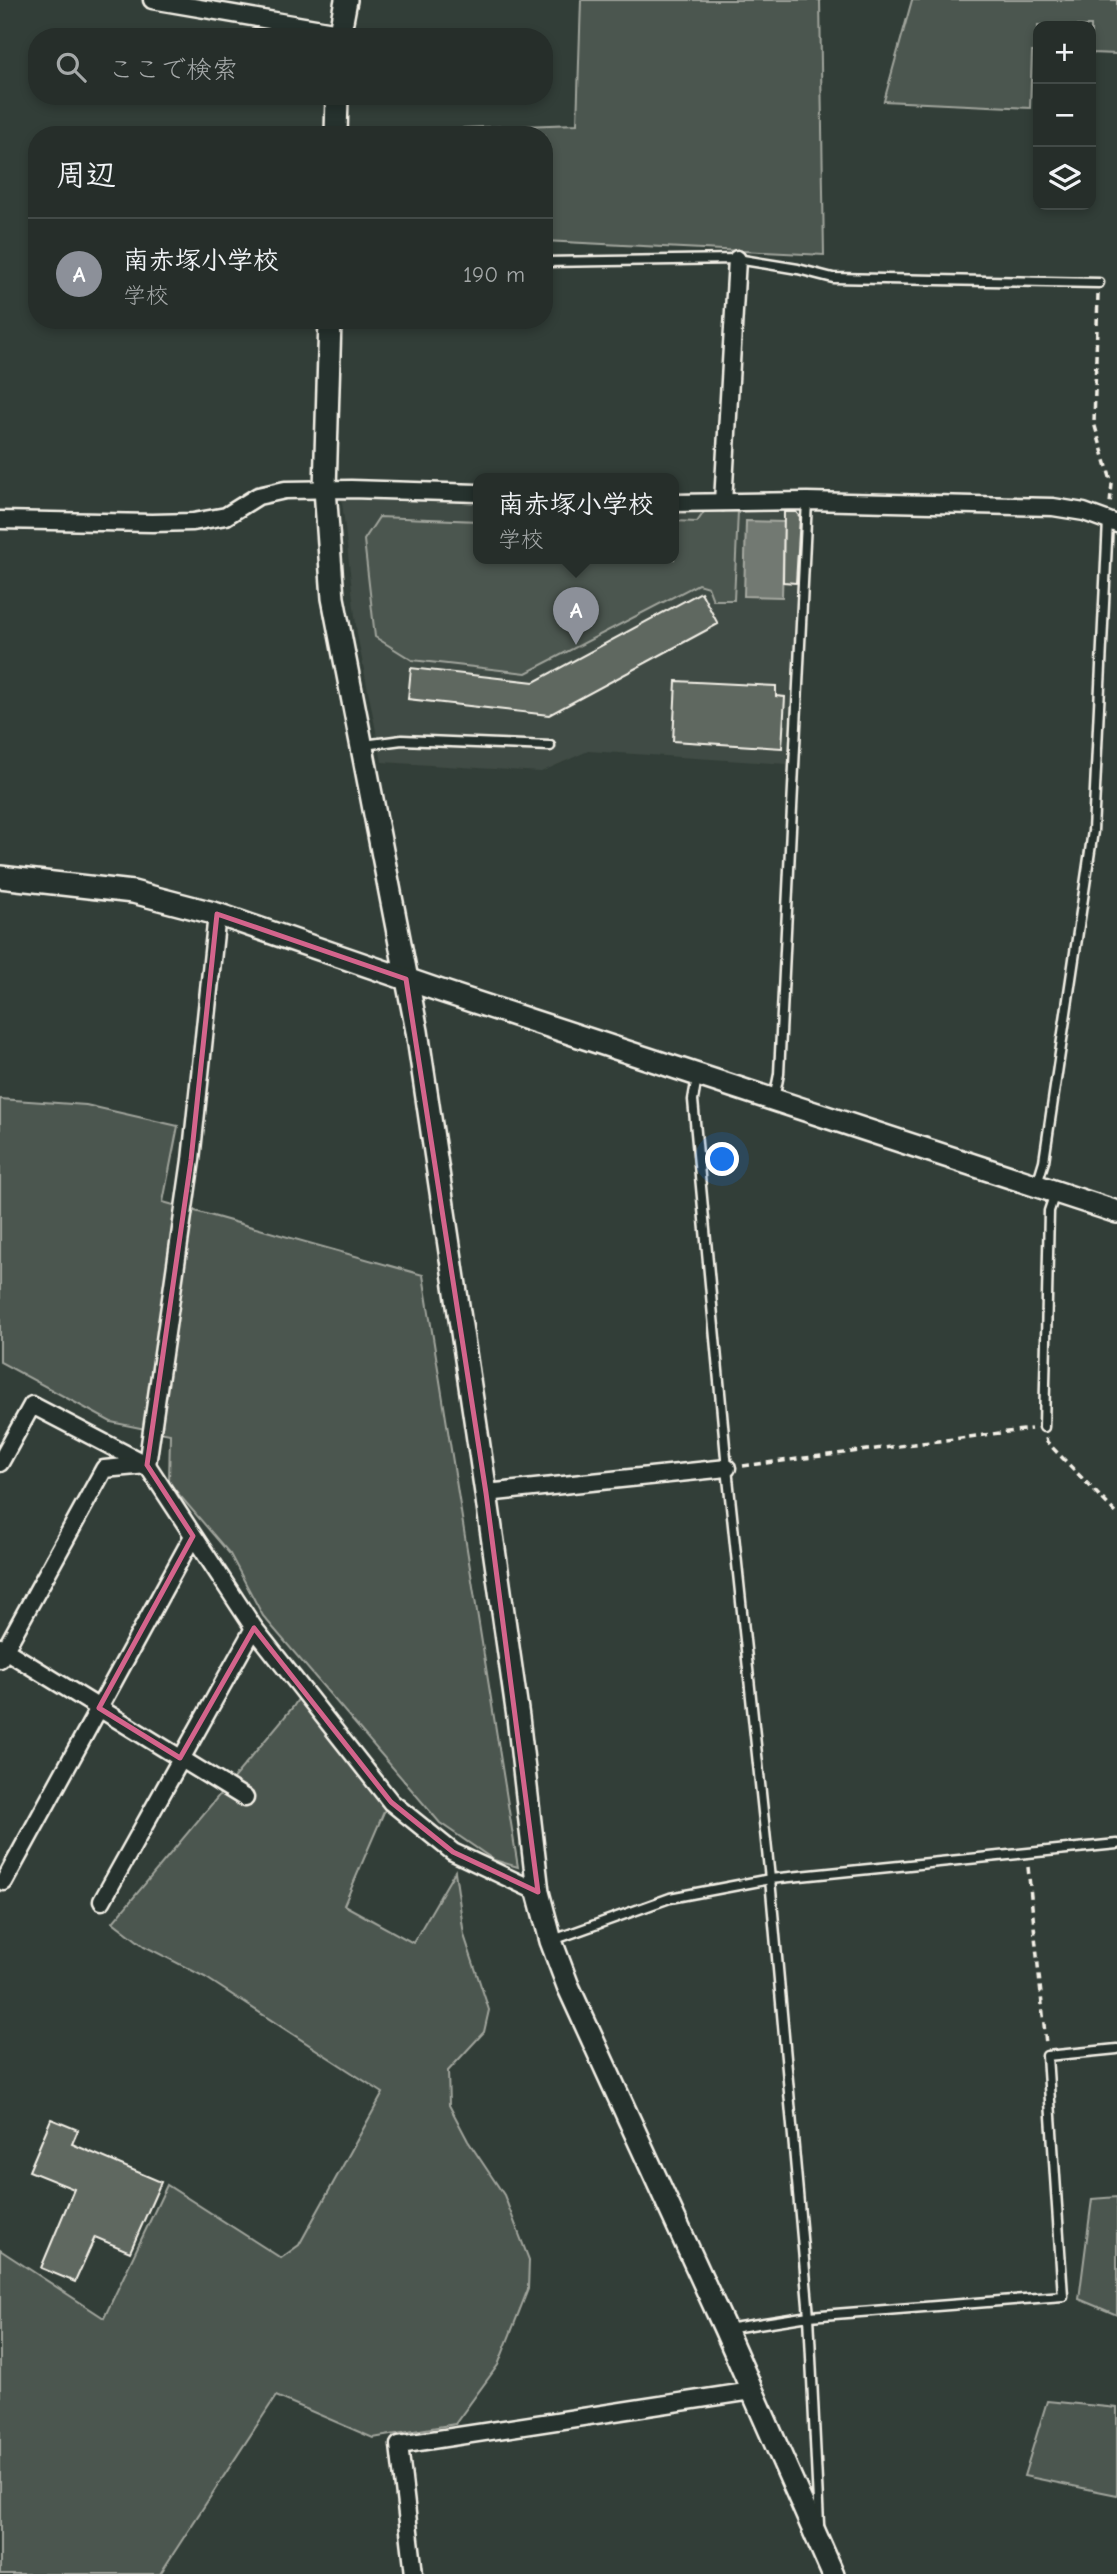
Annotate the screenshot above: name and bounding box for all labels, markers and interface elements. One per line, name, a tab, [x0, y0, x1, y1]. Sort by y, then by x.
map controls	[1033, 21, 1096, 210]
button: +	[1033, 21, 1096, 84]
search box	[28, 28, 553, 105]
icon: search	[52, 48, 90, 86]
text: ここで検索	[108, 55, 238, 85]
button: −	[1033, 84, 1096, 147]
button: layers	[1033, 147, 1096, 210]
text: 周辺	[56, 158, 116, 193]
text: 南赤塚小学校	[123, 246, 279, 276]
text: A	[73, 261, 85, 288]
text: 190 m	[463, 261, 525, 288]
text: 学校	[123, 282, 169, 309]
popup	[473, 473, 679, 564]
text: 南赤塚小学校	[498, 490, 654, 520]
text: 学校	[498, 526, 544, 553]
pin: A	[553, 587, 599, 645]
your location	[705, 1142, 739, 1176]

